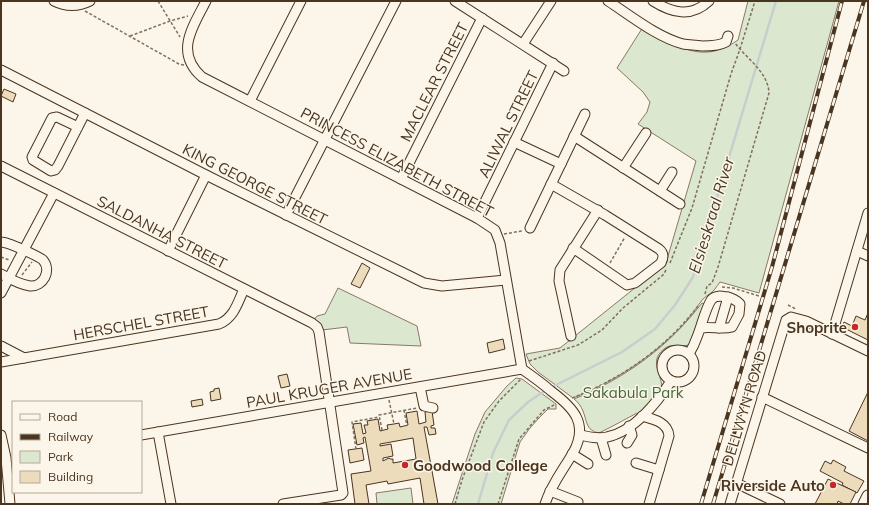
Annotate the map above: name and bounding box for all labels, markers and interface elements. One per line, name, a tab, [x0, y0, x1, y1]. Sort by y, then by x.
street label: MACLEAR STREET	[396, 19, 472, 145]
street label: ALIWAL STREET	[474, 67, 542, 181]
street label: PRINCESS ELIZABETH STREET	[297, 103, 497, 221]
street label: KING GEORGE STREET	[179, 139, 331, 229]
water label: Elsieskraal River	[684, 153, 739, 276]
street label: SALDANHA STREET	[94, 191, 230, 273]
street label: HERSCHEL STREET	[72, 302, 210, 344]
place label: Shoprite	[786, 318, 847, 337]
marker: Shoprite	[850, 322, 860, 332]
street label: DELLWYN ROAD	[717, 348, 771, 468]
street label: PAUL KRUGER AVENUE	[245, 364, 414, 412]
park label: Sakabula Park	[583, 383, 684, 402]
legend	[12, 401, 142, 493]
text: Road	[48, 409, 77, 424]
text: Railway	[48, 429, 94, 444]
text: Park	[48, 449, 74, 464]
place label: Goodwood College	[413, 456, 548, 475]
marker: Goodwood College	[400, 460, 410, 470]
text: Building	[48, 469, 93, 484]
place label: Riverside Auto	[721, 476, 825, 495]
marker: Riverside Auto	[828, 480, 838, 490]

